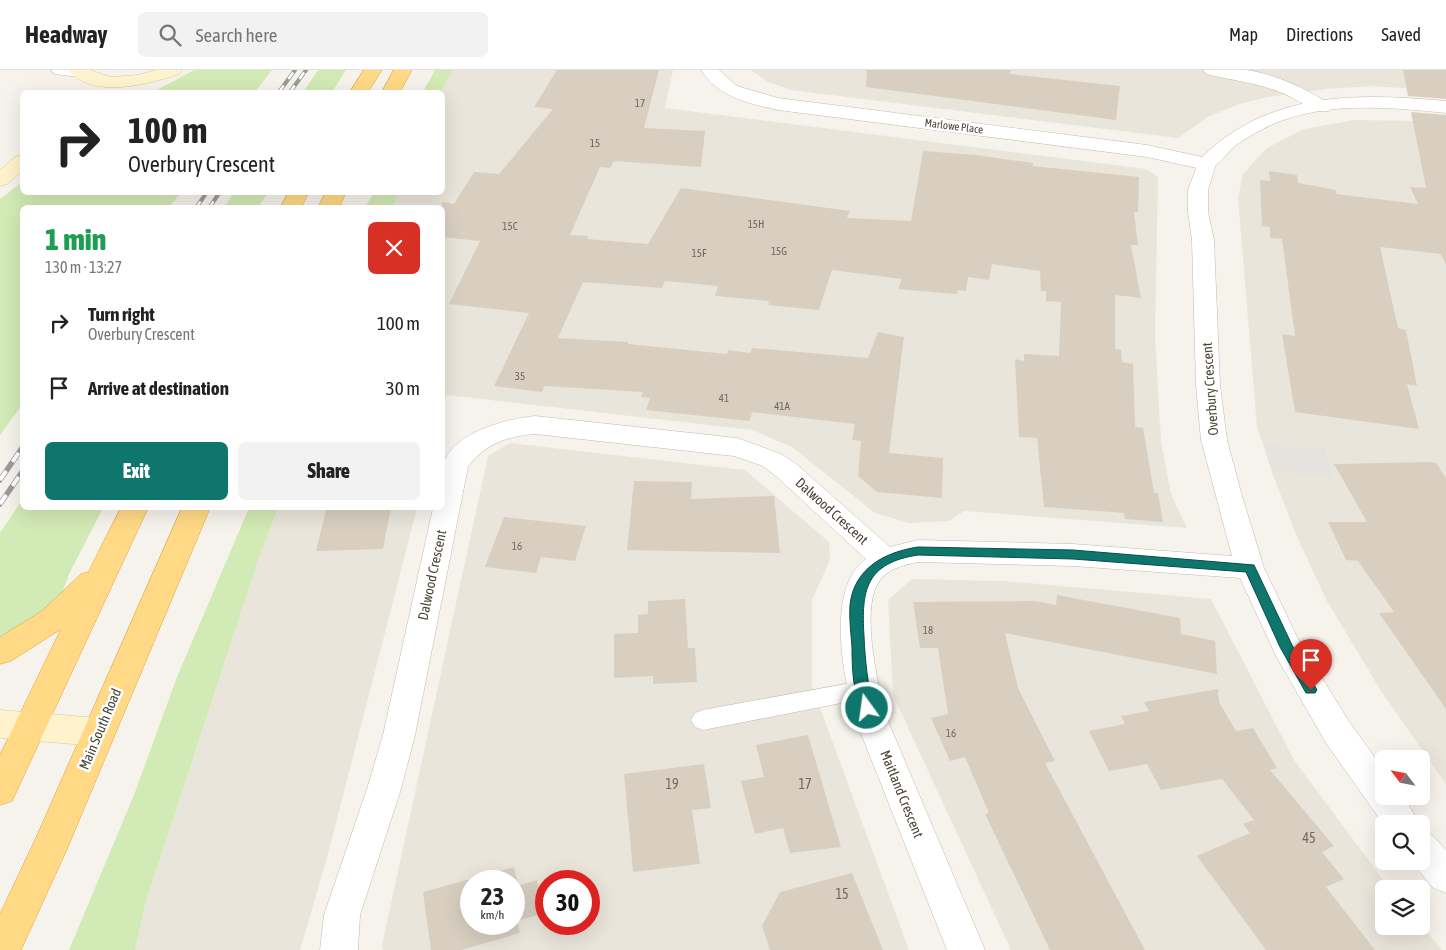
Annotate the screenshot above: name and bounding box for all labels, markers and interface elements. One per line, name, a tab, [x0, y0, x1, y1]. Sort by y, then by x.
search box	[138, 12, 488, 57]
text: Headway	[25, 21, 108, 48]
icon: search	[156, 21, 184, 49]
text: Search here	[196, 24, 277, 46]
text: Map	[1229, 24, 1258, 45]
text: Directions	[1286, 24, 1353, 45]
text: Saved	[1381, 24, 1421, 45]
house number: 17	[635, 97, 645, 109]
icon: right	[45, 110, 110, 175]
text: 100 m	[128, 110, 207, 150]
street label: Marlowe Place	[924, 116, 984, 136]
house number: 15	[590, 137, 600, 149]
text: Overbury Crescent	[128, 151, 275, 177]
house number: 15H	[748, 218, 764, 230]
house number: 15C	[502, 220, 518, 232]
text: 1 min	[45, 222, 106, 256]
button: close	[368, 222, 420, 274]
house number: 15G	[771, 245, 787, 257]
house number: 15F	[692, 247, 707, 259]
text: 130 m · 13:27	[45, 258, 122, 276]
text: Turn right	[88, 303, 155, 325]
icon: right	[45, 309, 73, 337]
text: 100 m	[377, 312, 420, 334]
text: Overbury Crescent	[88, 325, 195, 343]
street label: Overbury Crescent	[1199, 342, 1221, 436]
house number: 35	[515, 370, 525, 382]
icon: arrive	[45, 374, 73, 402]
text: Arrive at destination	[88, 377, 229, 399]
text: 30 m	[386, 377, 420, 399]
house number: 41	[719, 392, 729, 404]
house number: 41A	[774, 400, 790, 412]
button: Exit	[45, 442, 228, 500]
button: Share	[238, 442, 420, 500]
street label: Dalwood Crescent	[792, 474, 872, 548]
street label: Dalwood Crescent	[415, 528, 449, 622]
house number: 16	[512, 540, 522, 552]
house number: 18	[923, 624, 933, 636]
pin	[1290, 639, 1332, 690]
icon: arrive	[1297, 646, 1325, 674]
position arrow	[840, 681, 892, 733]
street label: Main South Road	[76, 686, 124, 772]
house number: 16	[946, 727, 956, 739]
street label: Maitland Crescent	[877, 748, 927, 840]
north arrow	[1375, 750, 1430, 805]
map controls	[1375, 750, 1430, 935]
house number: 19	[665, 776, 679, 792]
house number: 17	[798, 776, 812, 792]
button: search	[1375, 815, 1430, 870]
house number: 45	[1302, 830, 1316, 846]
speed limit sign: 30	[535, 870, 600, 935]
button: layers	[1375, 880, 1430, 935]
text: 23	[481, 882, 504, 910]
house number: 15	[835, 886, 849, 902]
text: km/h	[481, 908, 504, 922]

